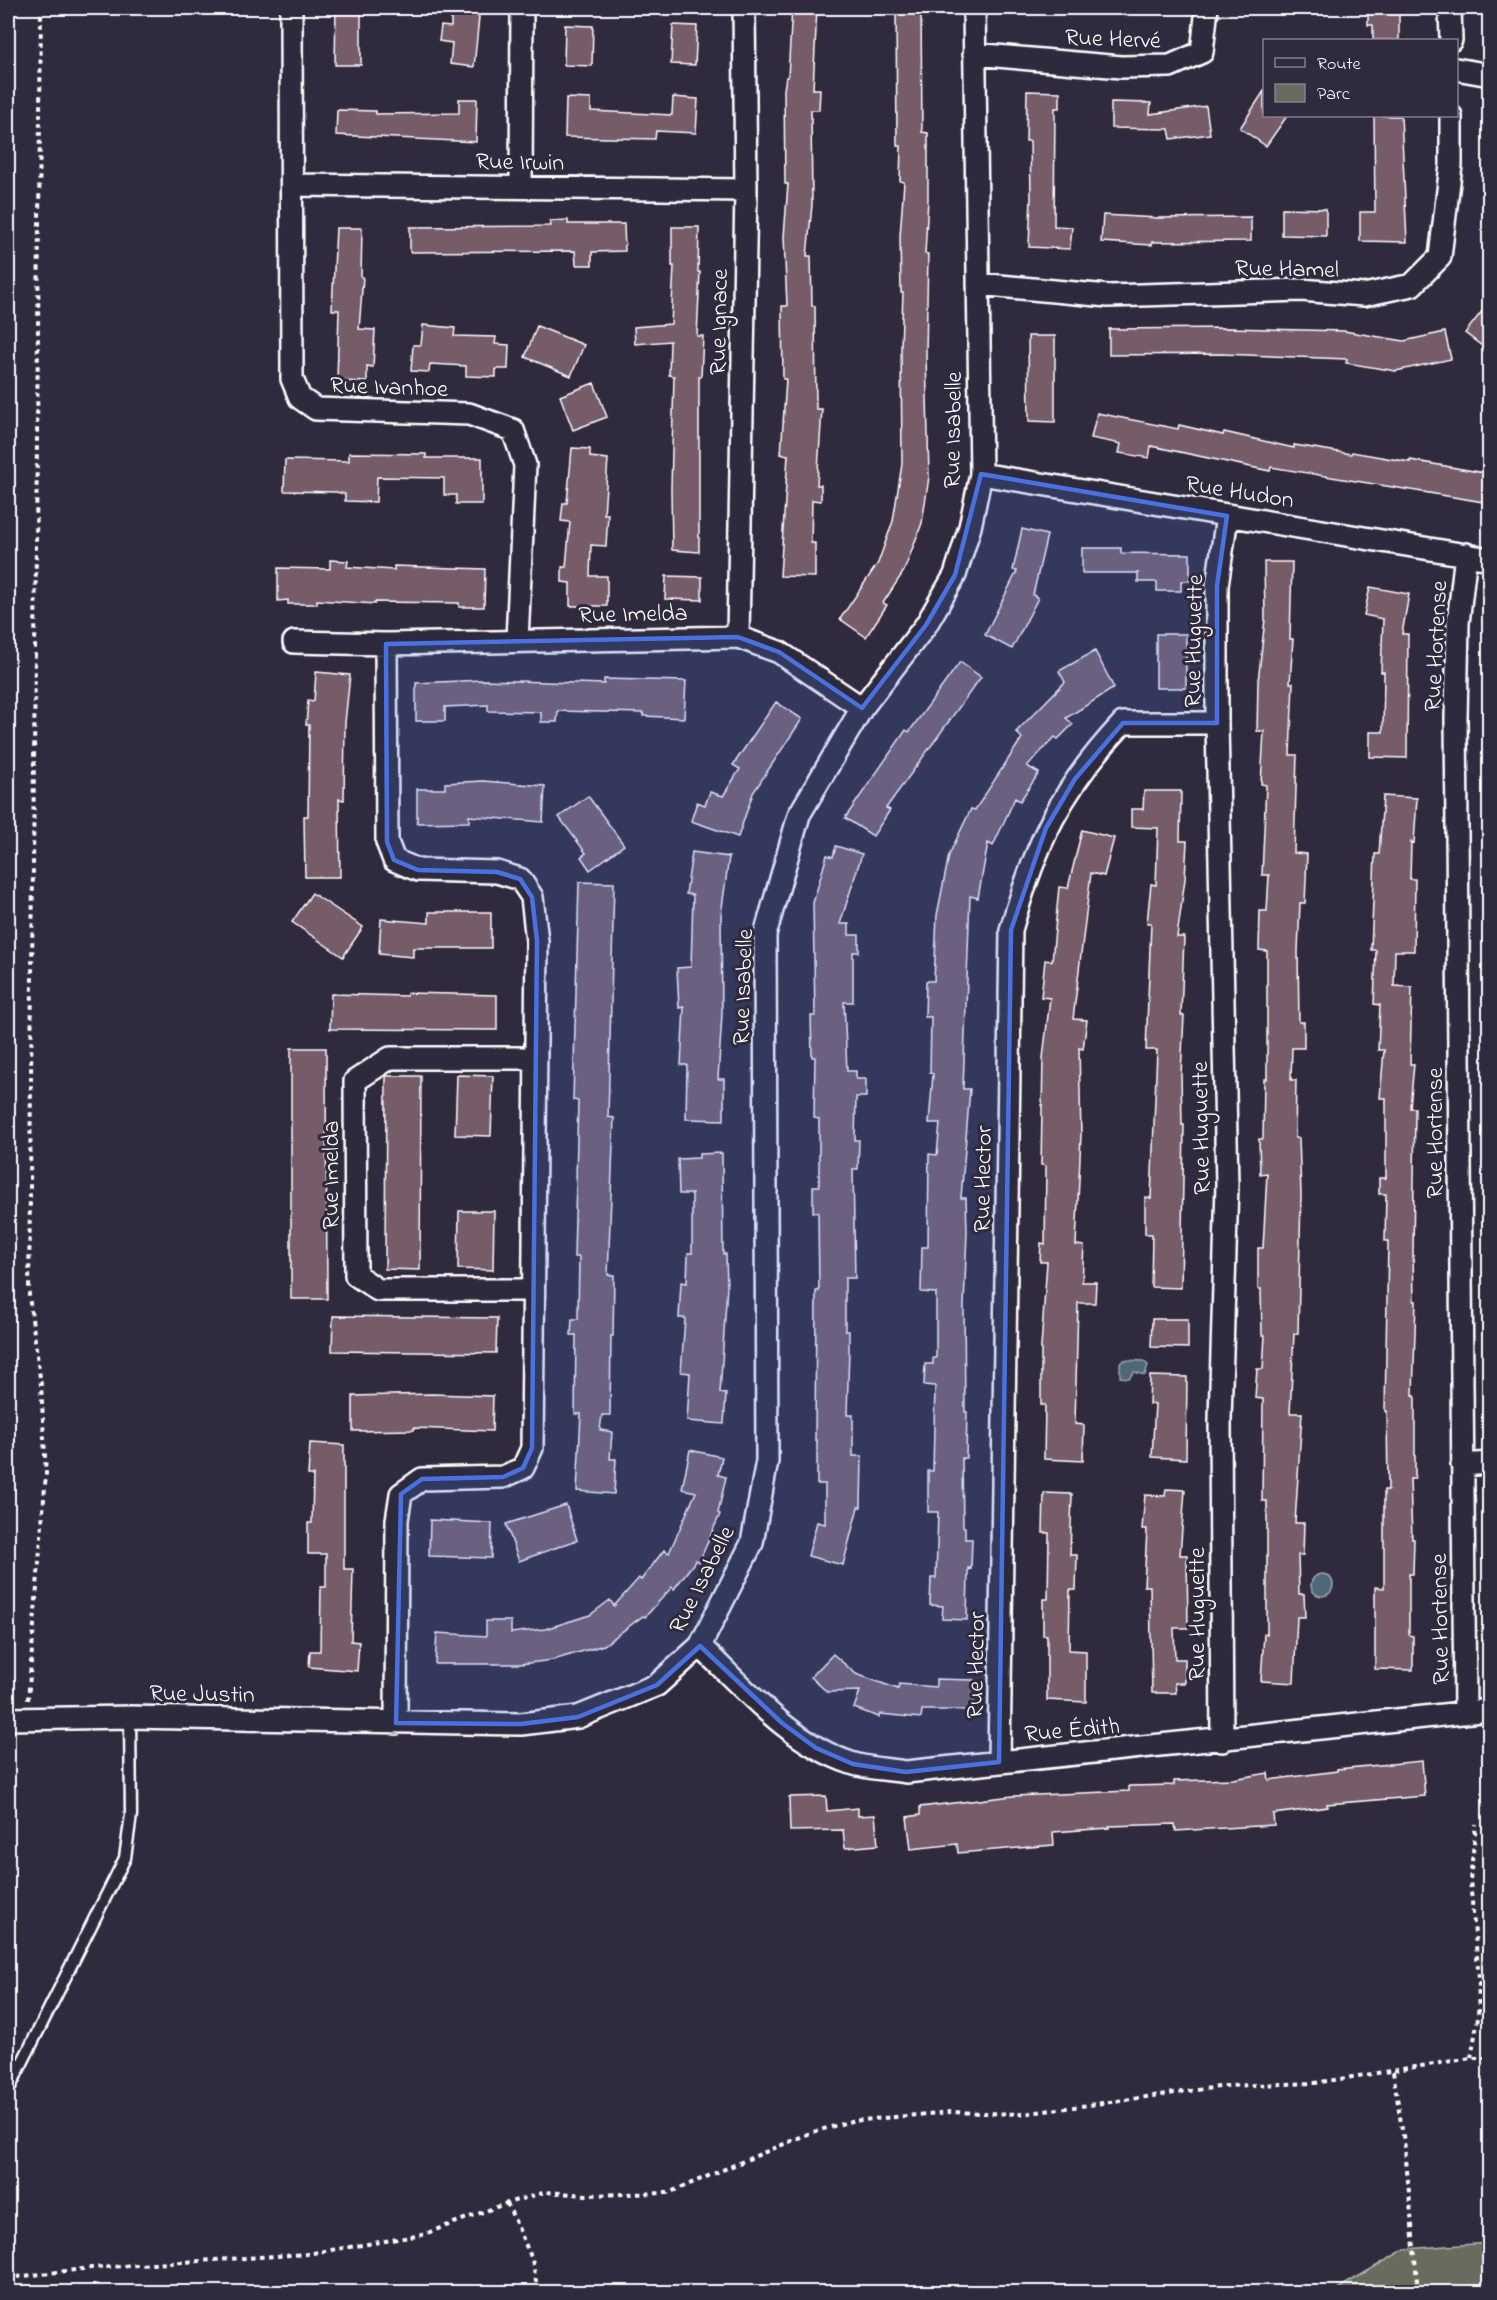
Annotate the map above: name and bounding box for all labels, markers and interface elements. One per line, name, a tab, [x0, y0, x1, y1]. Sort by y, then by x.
street label: Rue Hervé	[1064, 21, 1162, 60]
legend	[1263, 39, 1458, 117]
text: Route	[1317, 52, 1362, 78]
text: Parc	[1317, 82, 1350, 108]
street label: Rue Irwin	[475, 145, 565, 182]
street label: Rue Hamel	[1235, 252, 1339, 289]
street label: Rue Ignace	[702, 268, 739, 376]
street label: Rue Ivanhoe	[329, 369, 449, 408]
street label: Rue Isabelle	[936, 371, 973, 489]
street label: Rue Hudon	[1183, 468, 1296, 519]
street label: Rue Huguette	[1177, 574, 1214, 708]
street label: Rue Hortense	[1417, 579, 1458, 713]
street label: Rue Imelda	[578, 597, 688, 634]
street label: Rue Isabelle	[725, 928, 764, 1046]
street label: Rue Huguette	[1184, 1061, 1221, 1195]
street label: Rue Hortense	[1419, 1067, 1454, 1199]
street label: Rue Imelda	[315, 1120, 350, 1230]
street label: Rue Hector	[966, 1125, 1003, 1233]
street label: Rue Isabelle	[661, 1520, 745, 1640]
street label: Rue Huguette	[1181, 1547, 1216, 1681]
street label: Rue Hortense	[1423, 1553, 1460, 1685]
street label: Rue Hector	[959, 1611, 996, 1719]
street label: Rue Justin	[149, 1677, 255, 1714]
street label: Rue Édith	[1023, 1710, 1121, 1753]

